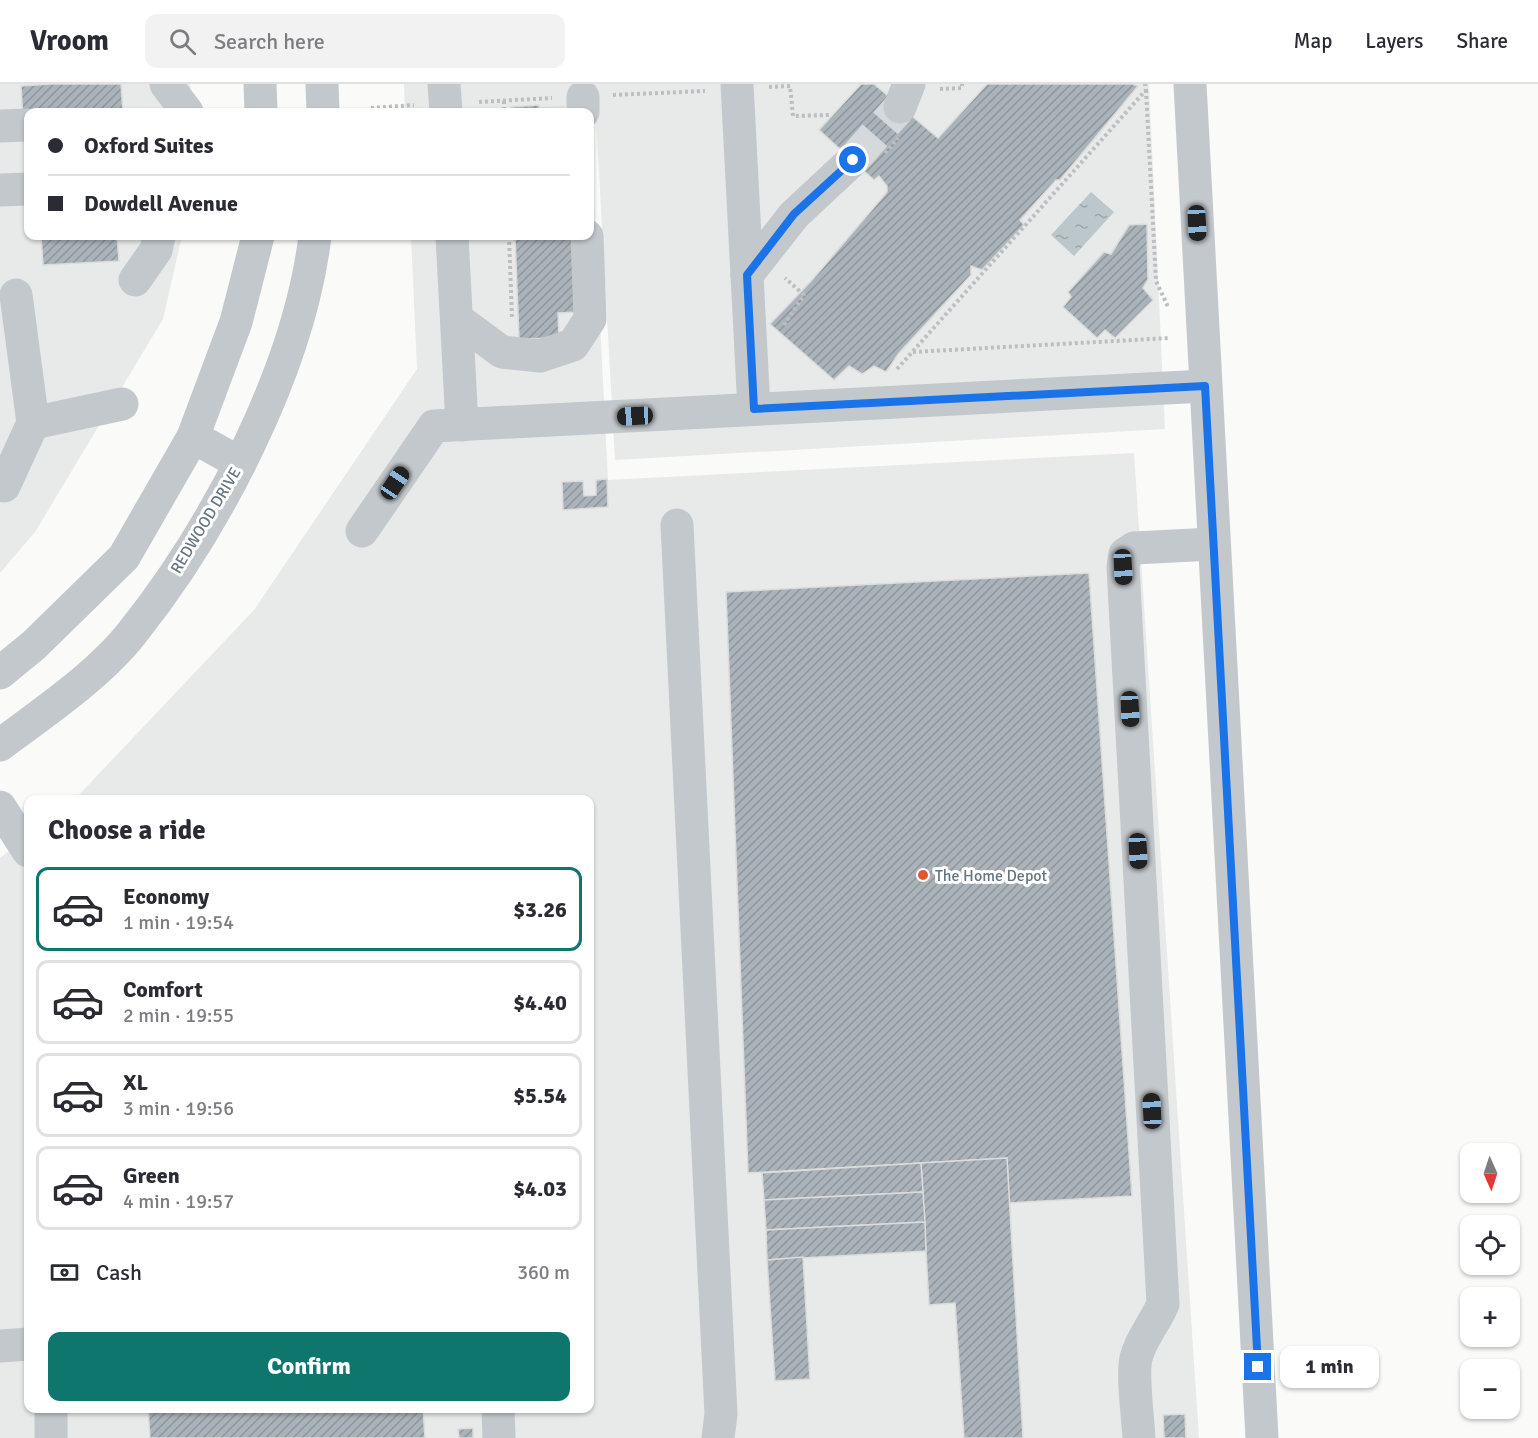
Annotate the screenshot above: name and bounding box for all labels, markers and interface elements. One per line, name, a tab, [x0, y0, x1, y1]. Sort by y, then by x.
search box	[145, 14, 565, 68]
text: Vroom	[30, 24, 109, 58]
icon: search	[166, 25, 199, 58]
text: Search here	[214, 28, 325, 55]
text: Map	[1294, 28, 1332, 54]
text: Layers	[1365, 28, 1423, 54]
text: Share	[1456, 28, 1508, 54]
text: Oxford Suites	[84, 132, 213, 159]
route start	[839, 146, 866, 173]
text: Dowdell Avenue	[84, 190, 238, 217]
car	[1187, 205, 1207, 241]
car	[617, 406, 653, 426]
car	[377, 463, 413, 503]
street label: REDWOOD DRIVE	[166, 464, 245, 577]
car	[1113, 549, 1133, 585]
car	[1120, 691, 1140, 727]
text: Choose a ride	[48, 814, 206, 847]
car	[1128, 833, 1148, 869]
place label: The Home Depot	[935, 866, 1048, 886]
marker: The Home Depot	[916, 868, 930, 882]
icon: car	[51, 882, 105, 936]
text: Economy	[123, 883, 209, 910]
text: $3.26	[513, 896, 567, 923]
text: 1 min · 19:54	[123, 910, 234, 935]
icon: car	[51, 975, 105, 1029]
text: Comfort	[123, 976, 203, 1003]
text: $4.40	[513, 989, 567, 1016]
text: 2 min · 19:55	[123, 1003, 234, 1028]
icon: car	[51, 1068, 105, 1122]
text: XL	[123, 1069, 148, 1096]
text: $5.54	[513, 1082, 567, 1109]
car	[1142, 1093, 1162, 1129]
text: 3 min · 19:56	[123, 1096, 234, 1121]
north arrow	[1460, 1143, 1520, 1203]
map controls	[1460, 1143, 1520, 1419]
icon: car	[51, 1161, 105, 1215]
text: Green	[123, 1162, 180, 1189]
text: $4.03	[513, 1175, 567, 1202]
text: 4 min · 19:57	[123, 1189, 234, 1214]
button: locate	[1460, 1215, 1520, 1275]
icon: cash	[48, 1256, 81, 1289]
text: Cash	[96, 1259, 142, 1286]
text: 360 m	[517, 1260, 570, 1285]
button: +	[1460, 1287, 1520, 1347]
button: Confirm	[48, 1332, 570, 1401]
callout: 1 min	[1279, 1346, 1378, 1388]
route end	[1244, 1353, 1271, 1380]
text: 1 min	[1305, 1354, 1354, 1379]
button: −	[1460, 1359, 1520, 1419]

